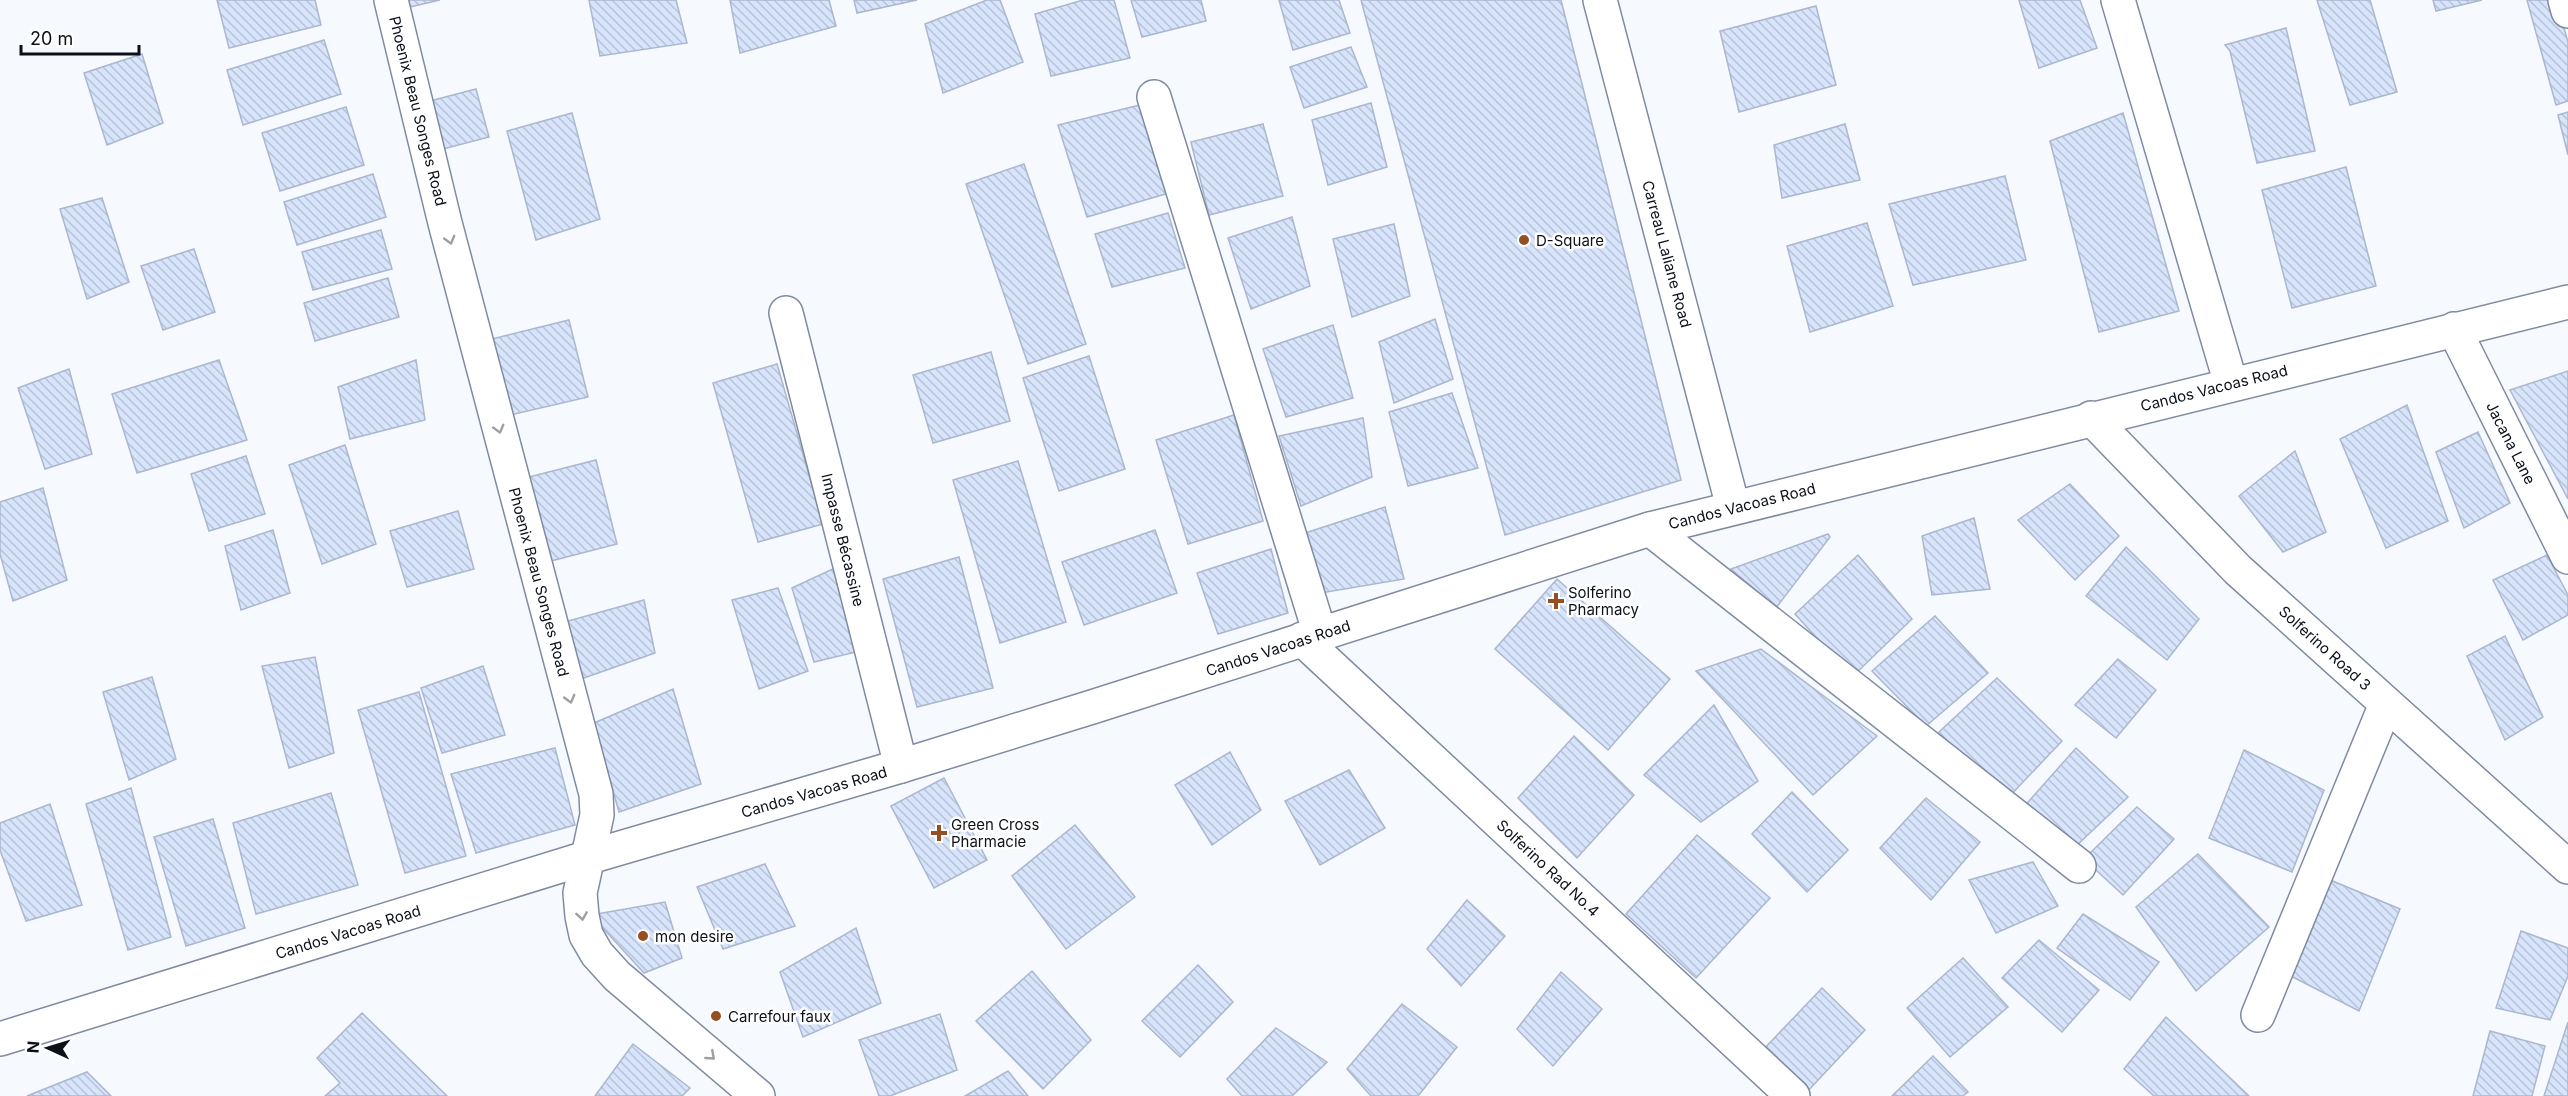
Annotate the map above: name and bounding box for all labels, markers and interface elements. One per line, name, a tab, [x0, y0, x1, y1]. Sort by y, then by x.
street label: Phoenix Beau Songes Road	[385, 14, 451, 208]
scale bar	[21, 18, 140, 56]
text: 20 m	[30, 28, 73, 49]
street label: Carreau Laliane Road	[1638, 178, 1696, 330]
place label: D-Square	[1536, 231, 1604, 250]
marker: D-Square	[1517, 233, 1531, 247]
one-way arrow	[442, 235, 455, 245]
street label: Candos Vacoas Road	[2138, 361, 2290, 415]
street label: Jacana Lane	[2482, 399, 2540, 487]
one-way arrow	[492, 423, 504, 434]
street label: Impasse Bécassine	[817, 471, 869, 609]
street label: Candos Vacoas Road	[1666, 479, 1818, 533]
street label: Phoenix Beau Songes Road	[505, 485, 573, 679]
place label: Solferino Pharmacy	[1568, 583, 1640, 619]
marker: Solferino Pharmacy	[1549, 594, 1563, 608]
street label: Solferino Road 3	[2275, 602, 2375, 694]
street label: Candos Vacoas Road	[1203, 616, 1353, 680]
one-way arrow	[563, 694, 576, 704]
street label: Candos Vacoas Road	[739, 762, 889, 822]
place label: Green Cross Pharmacie	[951, 815, 1039, 851]
street label: Solferino Rad No.4	[1493, 816, 1603, 920]
marker: Green Cross Pharmacie	[932, 826, 946, 840]
street label: Candos Vacoas Road	[273, 901, 423, 963]
one-way arrow	[576, 911, 588, 921]
place label: mon desire	[655, 927, 734, 946]
marker: mon desire	[636, 929, 650, 943]
place label: Carrefour faux	[728, 1007, 831, 1026]
marker: Carrefour faux	[709, 1009, 723, 1023]
north arrow	[18, 1018, 78, 1078]
text: N	[23, 1040, 43, 1054]
one-way arrow	[704, 1049, 715, 1060]

